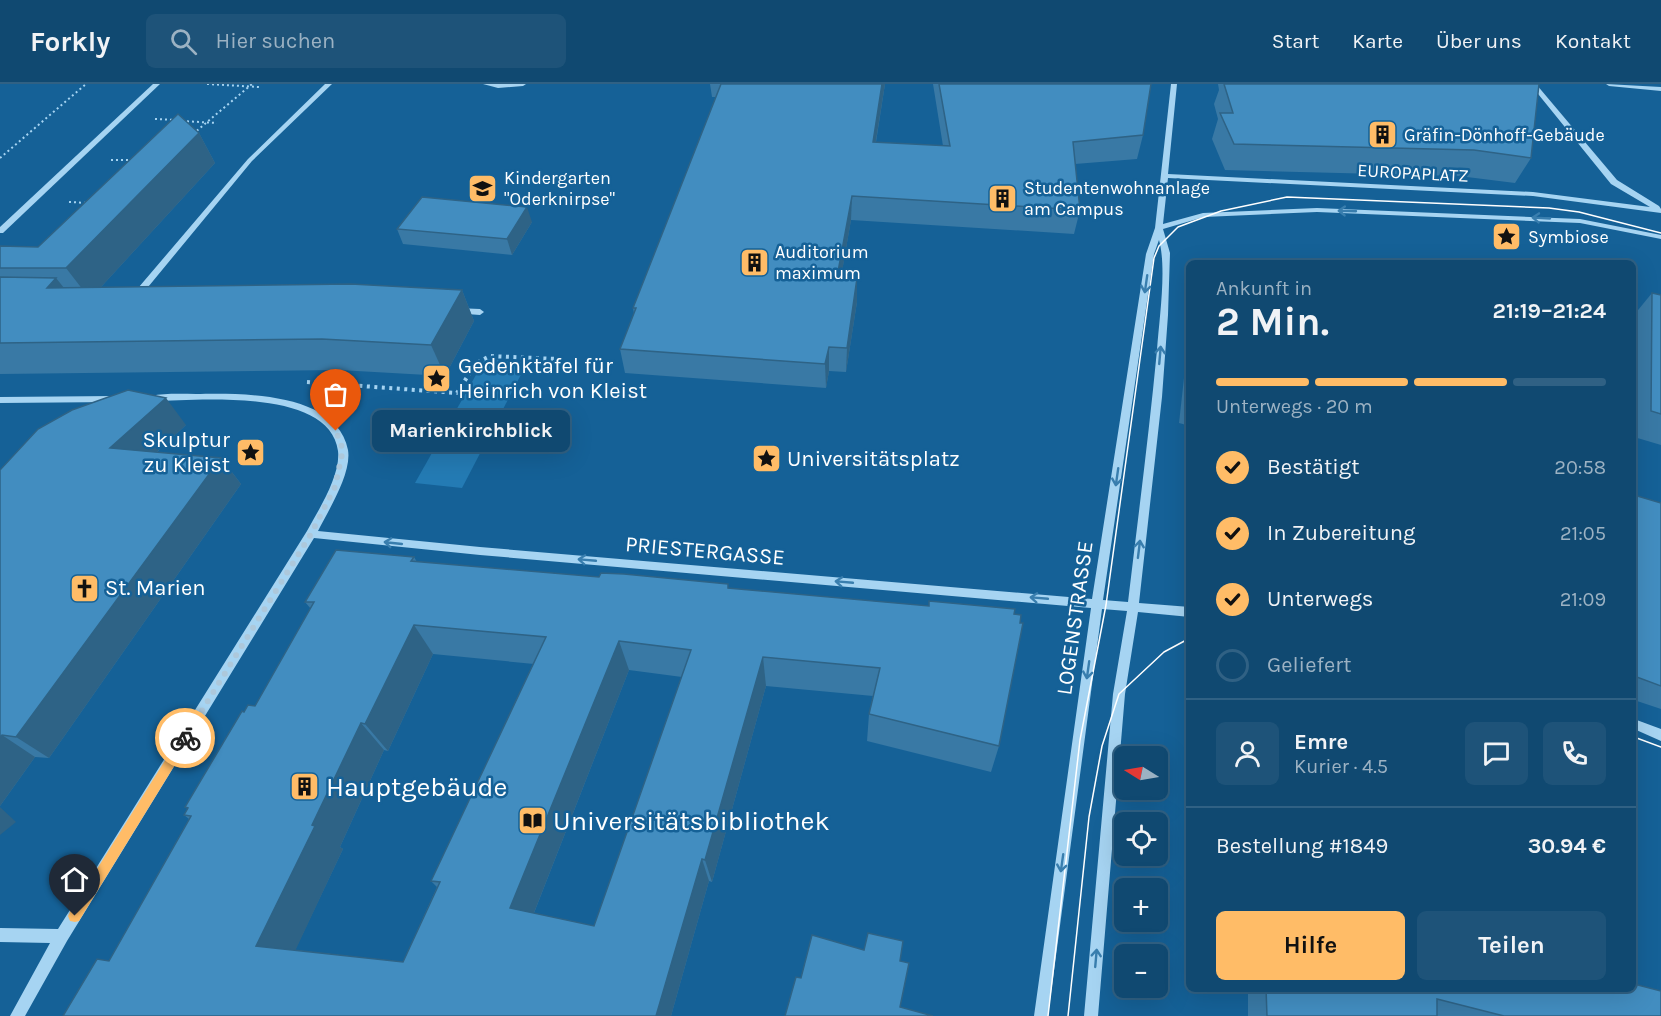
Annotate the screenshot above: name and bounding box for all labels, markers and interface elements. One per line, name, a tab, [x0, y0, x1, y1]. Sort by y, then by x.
search box	[146, 14, 566, 68]
text: Forkly	[30, 25, 110, 58]
icon: search	[167, 25, 200, 58]
text: Hier suchen	[215, 28, 335, 54]
text: Start	[1272, 29, 1319, 53]
text: Karte	[1352, 29, 1403, 53]
text: Über uns	[1436, 29, 1522, 53]
text: Kontakt	[1555, 29, 1631, 53]
building icon: Gräfin-Dönhoff-Gebäude	[1367, 119, 1399, 151]
place label: Gräfin-Dönhoff-Gebäude	[1404, 124, 1605, 146]
street label: EUROPAPLATZ	[1357, 159, 1469, 187]
place label: Kindergarten "Oderknirpse"	[504, 167, 615, 210]
school or university icon: Kindergarten "Oderknirpse"	[467, 172, 499, 204]
place label: Studentenwohnanlage am Campus	[1024, 177, 1210, 220]
building icon: Studentenwohnanlage am Campus	[987, 182, 1019, 214]
one-way arrow	[1337, 205, 1357, 216]
one-way arrow	[1532, 213, 1552, 224]
place icon: Symbiose	[1491, 221, 1523, 253]
place label: Symbiose	[1528, 226, 1609, 248]
place label: Auditorium maximum	[775, 241, 868, 284]
building icon: Auditorium maximum	[738, 246, 770, 278]
one-way arrow	[1140, 274, 1151, 294]
text: Ankunft in	[1216, 277, 1312, 300]
text: 21:19–21:24	[1493, 298, 1606, 324]
text: 2 Min.	[1216, 299, 1329, 345]
one-way arrow	[1155, 345, 1166, 365]
place label: Gedenktafel für Heinrich von Kleist	[458, 353, 647, 404]
place icon: Gedenktafel für Heinrich von Kleist	[421, 363, 453, 395]
pin	[310, 369, 361, 431]
icon: bag	[319, 378, 352, 411]
text: Unterwegs · 20 m	[1216, 395, 1373, 418]
callout: Marienkirchblick	[372, 410, 570, 452]
text: Marienkirchblick	[389, 419, 553, 442]
place label: Skulptur zu Kleist	[142, 427, 230, 478]
place icon: Skulptur zu Kleist	[235, 437, 267, 469]
place icon: Universitätsplatz	[750, 443, 782, 475]
place label: Universitätsplatz	[787, 446, 960, 472]
icon: check	[1216, 451, 1249, 484]
text: Bestätigt	[1267, 454, 1359, 480]
text: 20:58	[1554, 456, 1606, 479]
one-way arrow	[1111, 467, 1122, 487]
icon: check	[1216, 517, 1249, 550]
text: In Zubereitung	[1267, 520, 1415, 546]
text: 21:05	[1560, 522, 1606, 545]
street label: PRIESTERGASSE	[624, 531, 786, 571]
one-way arrow	[384, 537, 404, 548]
street label: LOGENSTRASSE	[1051, 539, 1099, 697]
one-way arrow	[1134, 539, 1145, 559]
one-way arrow	[578, 555, 598, 566]
church icon: St. Marien	[68, 572, 100, 604]
place label: St. Marien	[105, 575, 206, 601]
one-way arrow	[835, 576, 855, 587]
icon: check	[1216, 583, 1249, 616]
text: Unterwegs	[1267, 586, 1373, 612]
text: 21:09	[1560, 588, 1606, 611]
one-way arrow	[1029, 593, 1049, 604]
text: Geliefert	[1267, 652, 1352, 678]
one-way arrow	[1082, 660, 1093, 679]
courier	[155, 708, 215, 768]
icon: bike	[169, 722, 202, 755]
button: person	[1216, 722, 1279, 785]
button: chat	[1465, 722, 1528, 785]
button: phone	[1543, 722, 1606, 785]
text: Emre	[1294, 729, 1348, 755]
north arrow	[1114, 746, 1168, 800]
map controls	[1114, 746, 1168, 998]
text: Kurier · 4.5	[1294, 755, 1388, 778]
building icon: Hauptgebäude	[289, 771, 321, 803]
place label: Hauptgebäude	[326, 771, 507, 803]
library icon: Universitätsbibliothek	[516, 805, 548, 837]
place label: Universitätsbibliothek	[553, 805, 830, 837]
button: locate	[1114, 812, 1168, 866]
text: Bestellung #1849	[1216, 833, 1388, 859]
text: 30.94 €	[1528, 833, 1606, 859]
one-way arrow	[1056, 853, 1067, 873]
pin	[49, 854, 100, 916]
icon: home	[58, 863, 91, 896]
button: +	[1114, 878, 1168, 932]
button: Hilfe	[1216, 911, 1405, 980]
button: Teilen	[1417, 911, 1606, 980]
button: −	[1114, 944, 1168, 998]
one-way arrow	[1091, 948, 1102, 968]

